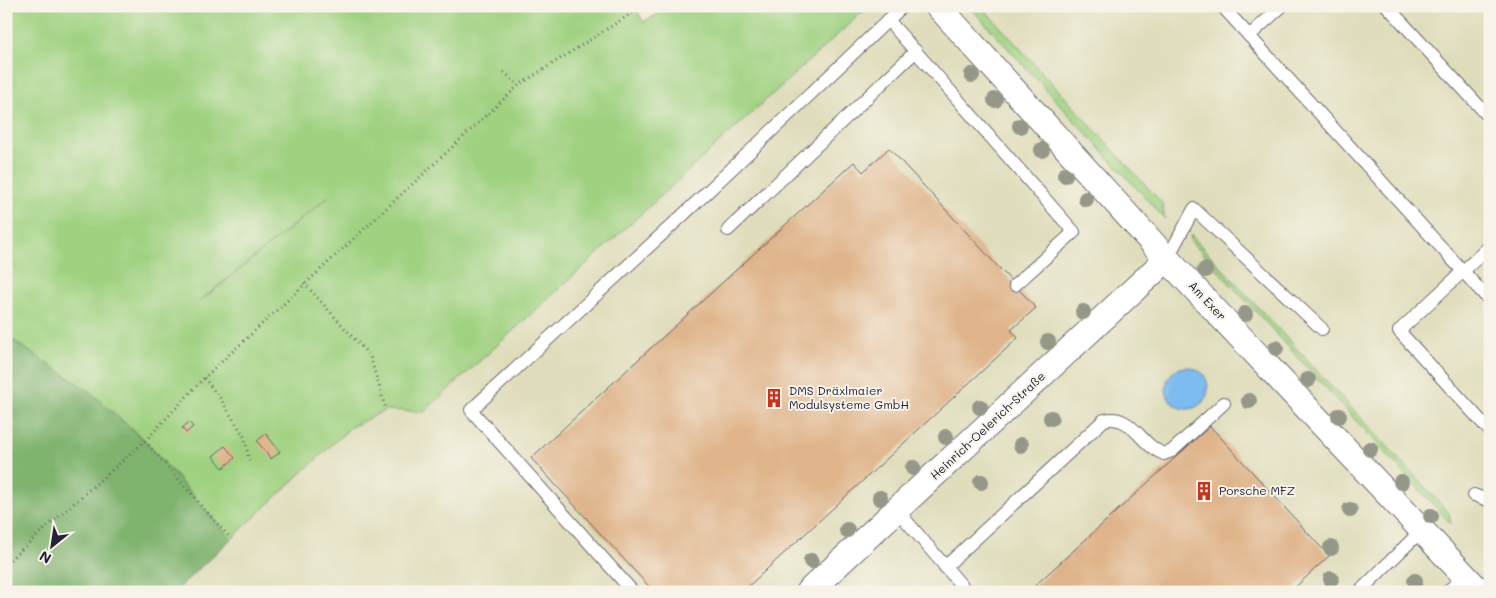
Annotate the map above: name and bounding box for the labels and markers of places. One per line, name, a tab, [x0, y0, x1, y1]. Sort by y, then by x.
place label: DMS Dräxlmaier Modulsysteme GmbH	[789, 382, 909, 412]
building icon: DMS Dräxlmaier Modulsysteme GmbH	[763, 387, 785, 409]
building icon: Porsche MFZ	[1193, 480, 1215, 502]
place label: Porsche MFZ	[1219, 482, 1295, 498]

